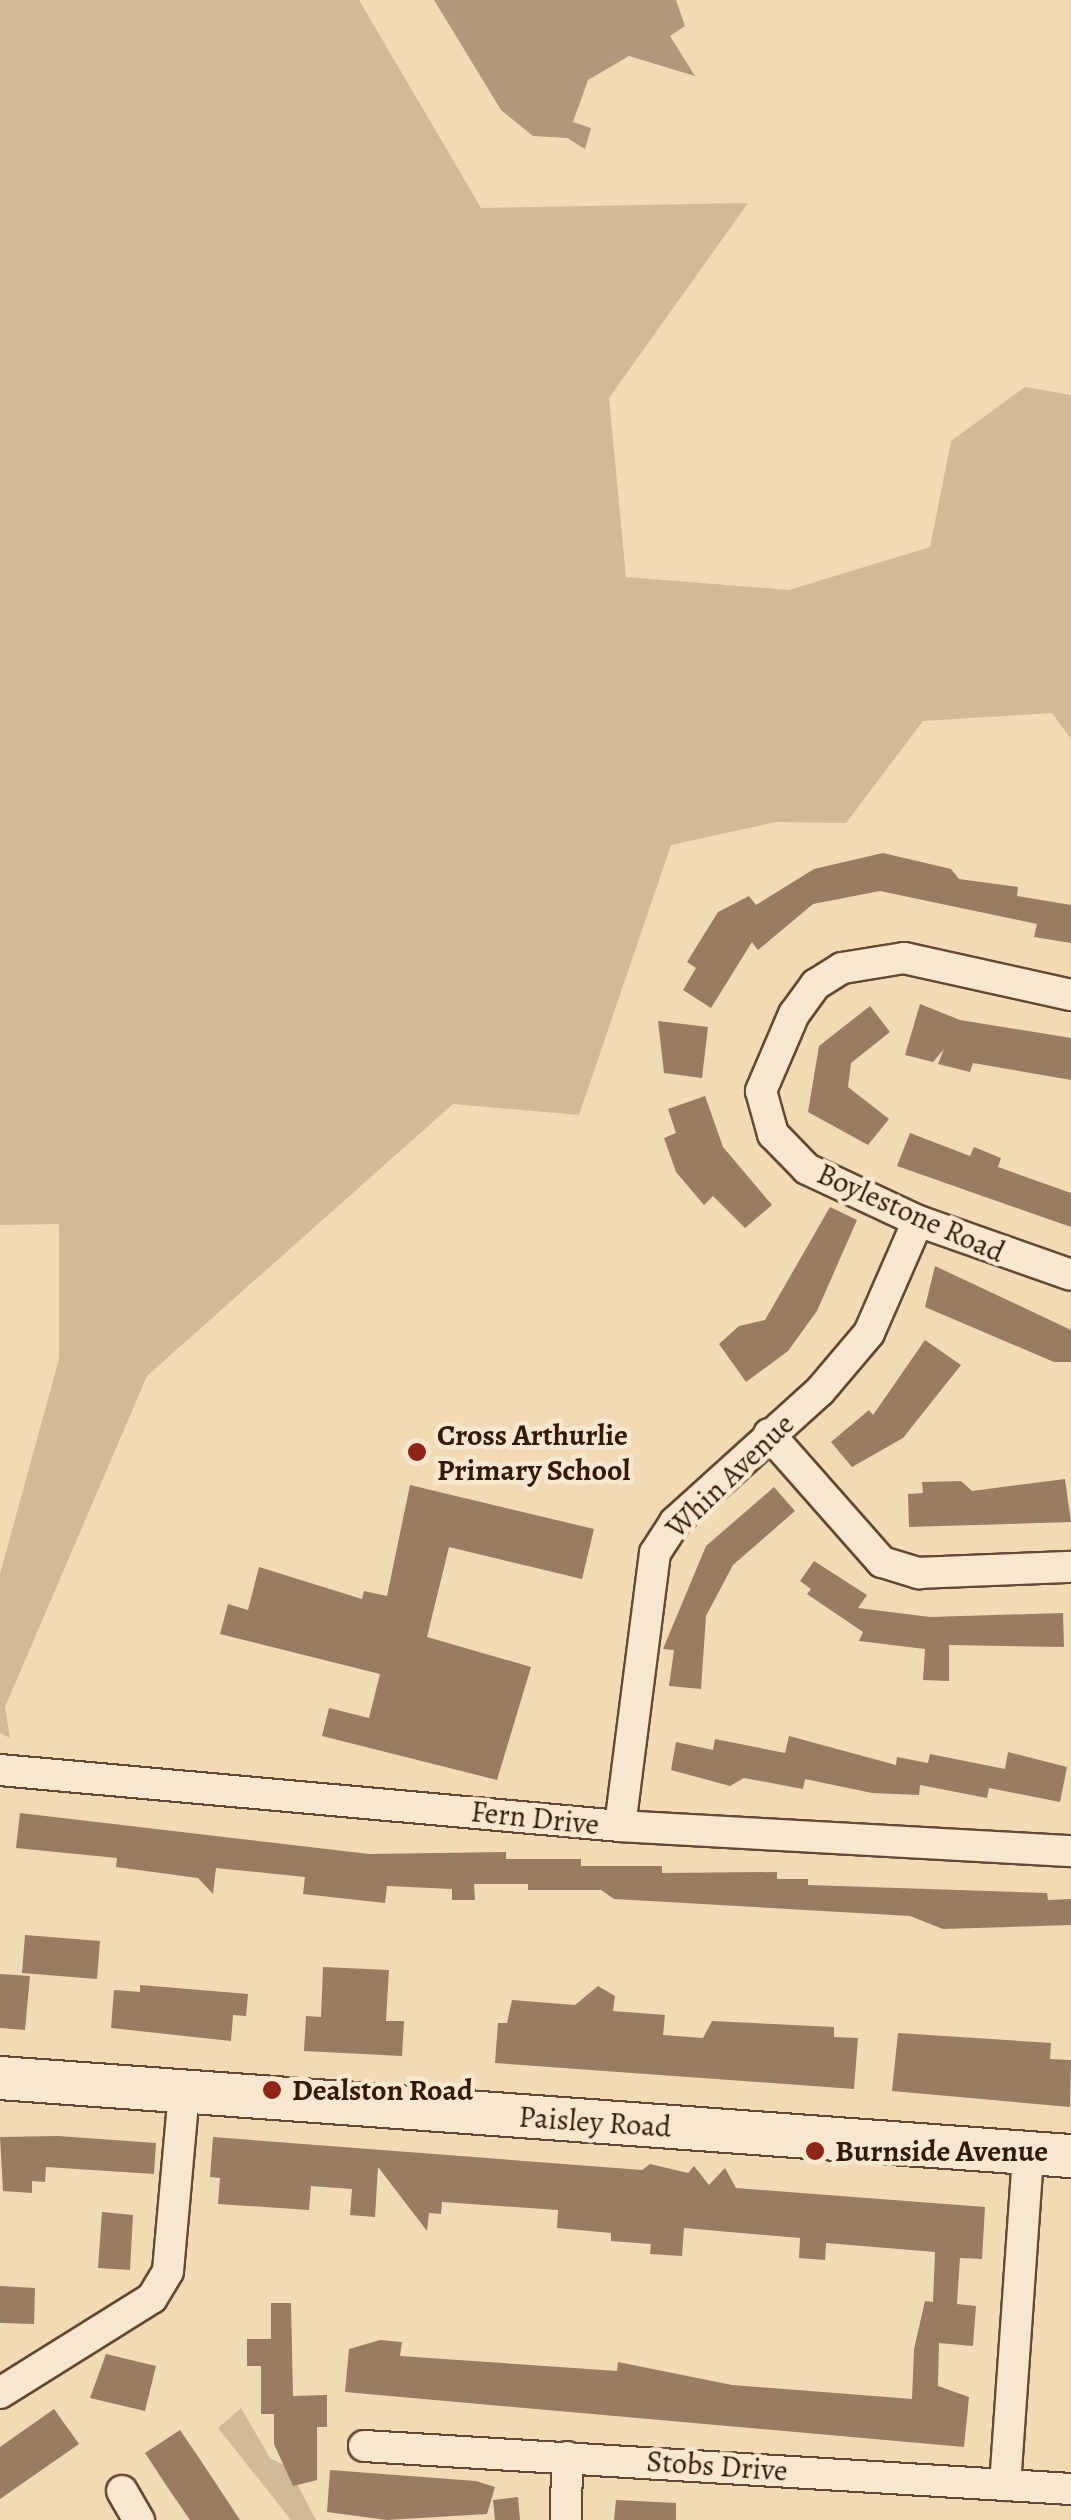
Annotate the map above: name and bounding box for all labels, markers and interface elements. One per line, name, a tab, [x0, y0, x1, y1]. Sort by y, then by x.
street label: Boylestone Road	[812, 1156, 1010, 1270]
street label: Whin Avenue	[659, 1406, 801, 1546]
place label: Cross Arthurlie Primary School	[437, 1417, 630, 1488]
marker: Cross Arthurlie Primary School	[406, 1441, 428, 1463]
street label: Fern Drive	[469, 1793, 601, 1843]
place label: Dealston Road	[292, 2072, 473, 2108]
marker: Dealston Road	[261, 2079, 283, 2101]
street label: Paisley Road	[517, 2099, 673, 2145]
place label: Burnside Avenue	[835, 2133, 1048, 2169]
marker: Burnside Avenue	[804, 2140, 826, 2162]
street label: Stobs Drive	[645, 2443, 789, 2489]

